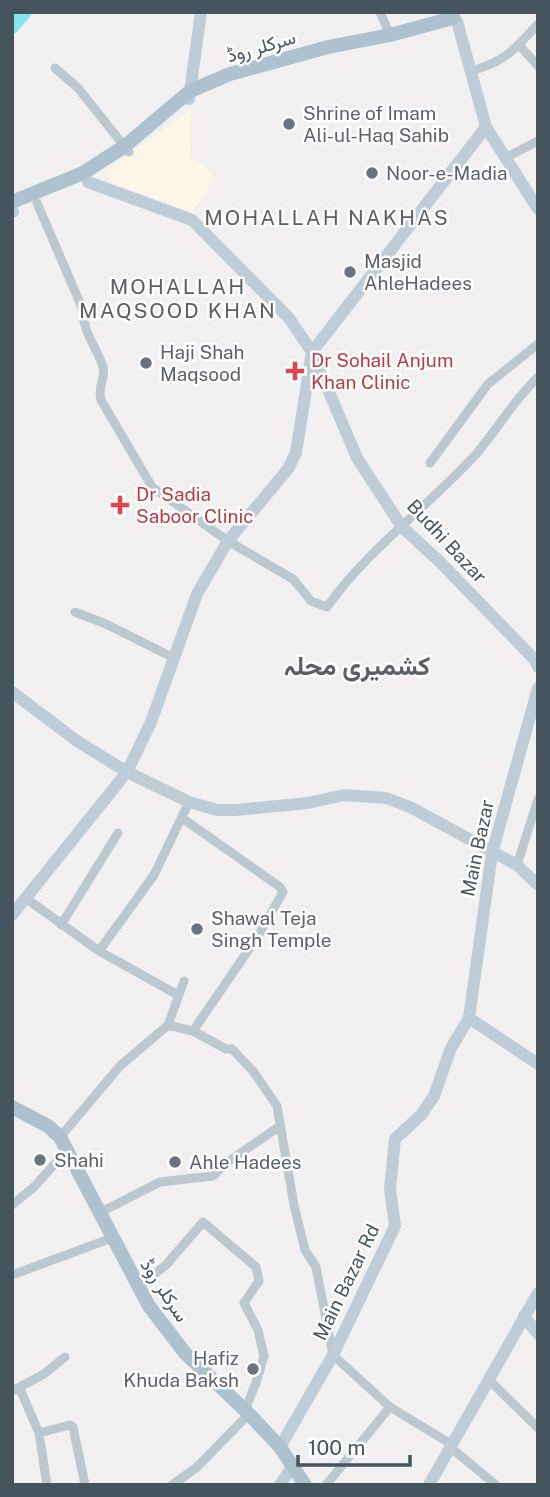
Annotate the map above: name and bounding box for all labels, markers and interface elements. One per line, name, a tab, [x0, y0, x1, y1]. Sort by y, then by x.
street label: سرکلر روڈ	[224, 26, 298, 67]
place label: Shrine of Imam Ali-ul-Haq Sahib	[303, 102, 449, 146]
marker: Shrine of Imam Ali-ul-Haq Sahib	[281, 116, 297, 132]
place label: Noor-e-Madia	[386, 162, 508, 184]
marker: Noor-e-Madia	[364, 165, 380, 181]
district label: MOHALLAH NAKHAS	[204, 205, 450, 230]
place label: Masjid AhleHadees	[364, 250, 472, 294]
marker: Masjid AhleHadees	[342, 264, 358, 280]
district label: MOHALLAH MAQSOOD KHAN	[79, 274, 277, 323]
place label: Haji Shah Maqsood	[160, 341, 245, 385]
place label: Dr Sohail Anjum Khan Clinic	[311, 349, 453, 393]
marker: Haji Shah Maqsood	[138, 355, 154, 371]
marker: Dr Sohail Anjum Khan Clinic	[285, 361, 305, 381]
place label: Dr Sadia Saboor Clinic	[136, 483, 254, 527]
marker: Dr Sadia Saboor Clinic	[110, 495, 130, 515]
street label: Budhi Bazar	[403, 495, 491, 587]
district label: کشمیری محلہ	[284, 650, 430, 682]
street label: Main Bazar	[456, 798, 498, 898]
place label: Shawal Teja Singh Temple	[211, 907, 331, 951]
marker: Shawal Teja Singh Temple	[189, 921, 205, 937]
place label: Shahi	[54, 1149, 104, 1171]
place label: Ahle Hadees	[189, 1151, 301, 1173]
marker: Shahi	[32, 1152, 48, 1168]
marker: Ahle Hadees	[167, 1154, 183, 1170]
street label: Main Bazar Rd	[308, 1220, 384, 1344]
street label: سرکلر روڈ	[136, 1254, 193, 1326]
place label: Hafiz Khuda Baksh	[123, 1347, 239, 1391]
marker: Hafiz Khuda Baksh	[245, 1361, 261, 1377]
scale bar	[298, 1424, 410, 1468]
text: 100 m	[308, 1435, 365, 1460]

